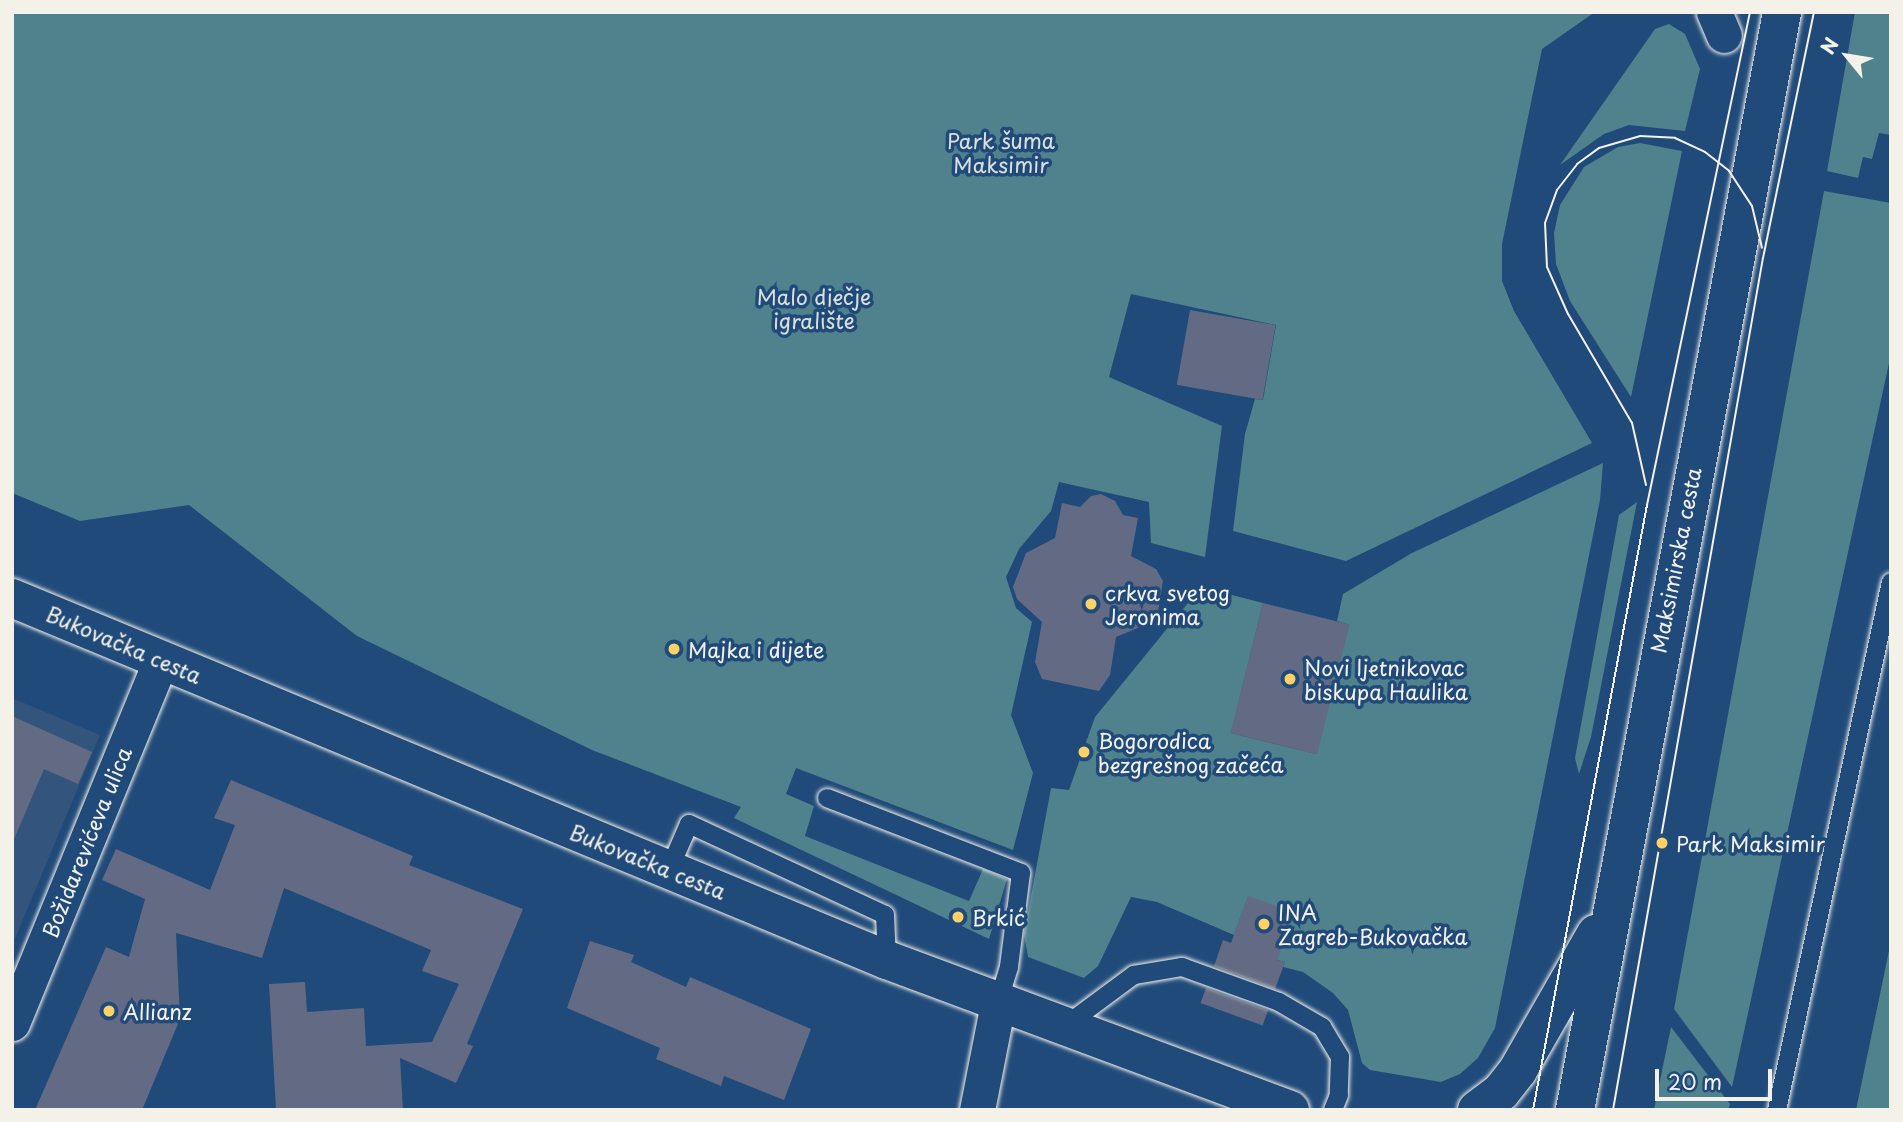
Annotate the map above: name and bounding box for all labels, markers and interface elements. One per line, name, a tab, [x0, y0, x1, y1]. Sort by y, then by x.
north arrow	[1812, 21, 1882, 91]
text: N	[1813, 32, 1845, 59]
park label: Park šuma Maksimir	[947, 127, 1055, 177]
park label: Malo dječje igralište	[757, 283, 871, 333]
street label: Maksimirska cesta	[1645, 465, 1705, 655]
place label: crkva svetog Jeronima	[1105, 579, 1231, 629]
marker: crkva svetog Jeronima	[1083, 596, 1099, 612]
street label: Bukovačka cesta	[42, 600, 206, 688]
place label: Majka i dijete	[688, 636, 826, 662]
marker: Majka i dijete	[666, 641, 682, 657]
place label: Novi ljetnikovac biskupa Haulika	[1304, 654, 1468, 704]
marker: Novi ljetnikovac biskupa Haulika	[1282, 671, 1298, 687]
place label: Bogorodica bezgrešnog začeća	[1098, 727, 1284, 777]
street label: Božidarevićeva ulica	[36, 743, 136, 941]
marker: Bogorodica bezgrešnog začeća	[1076, 744, 1092, 760]
street label: Bukovačka cesta	[565, 818, 731, 904]
place label: Park Maksimir	[1676, 830, 1825, 856]
marker: Park Maksimir	[1654, 835, 1670, 851]
place label: INA Zagreb-Bukovačka	[1278, 899, 1468, 949]
place label: Brkić	[972, 904, 1025, 930]
marker: Brkić	[950, 909, 966, 925]
marker: INA Zagreb-Bukovačka	[1256, 916, 1272, 932]
place label: Allianz	[123, 998, 192, 1024]
marker: Allianz	[101, 1003, 117, 1019]
scale bar	[1658, 1056, 1775, 1100]
text: 20 m	[1668, 1065, 1722, 1097]

